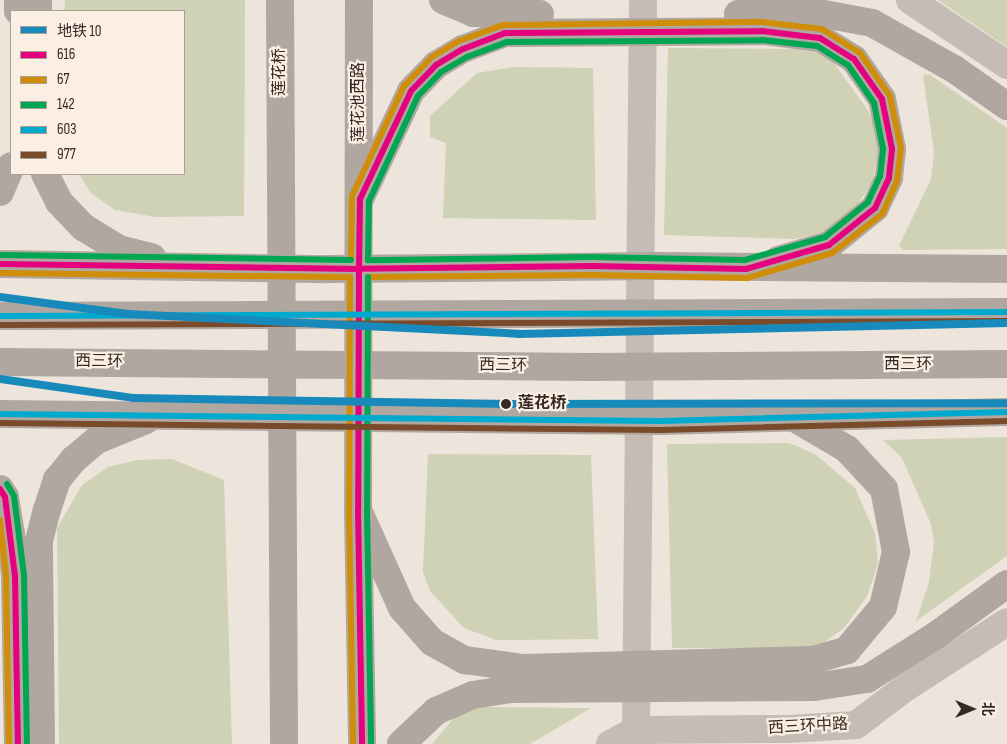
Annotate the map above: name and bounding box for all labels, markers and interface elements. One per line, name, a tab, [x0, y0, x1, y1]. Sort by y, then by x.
legend	[10, 10, 185, 175]
text: 地铁 10	[57, 22, 101, 41]
text: 616	[57, 45, 75, 64]
street label: 莲花桥	[270, 48, 290, 96]
street label: 莲花池西路	[349, 62, 369, 142]
text: 67	[57, 70, 70, 89]
text: 142	[57, 95, 75, 114]
text: 603	[57, 120, 77, 139]
text: 977	[57, 145, 76, 164]
street label: 西三环	[75, 352, 123, 372]
street label: 西三环	[884, 355, 932, 375]
street label: 西三环	[479, 356, 527, 376]
place label: 莲花桥	[518, 394, 566, 414]
marker: 莲花桥	[497, 395, 515, 413]
north arrow	[947, 684, 997, 734]
text: 北	[979, 702, 996, 716]
street label: 西三环中路	[768, 715, 848, 739]

